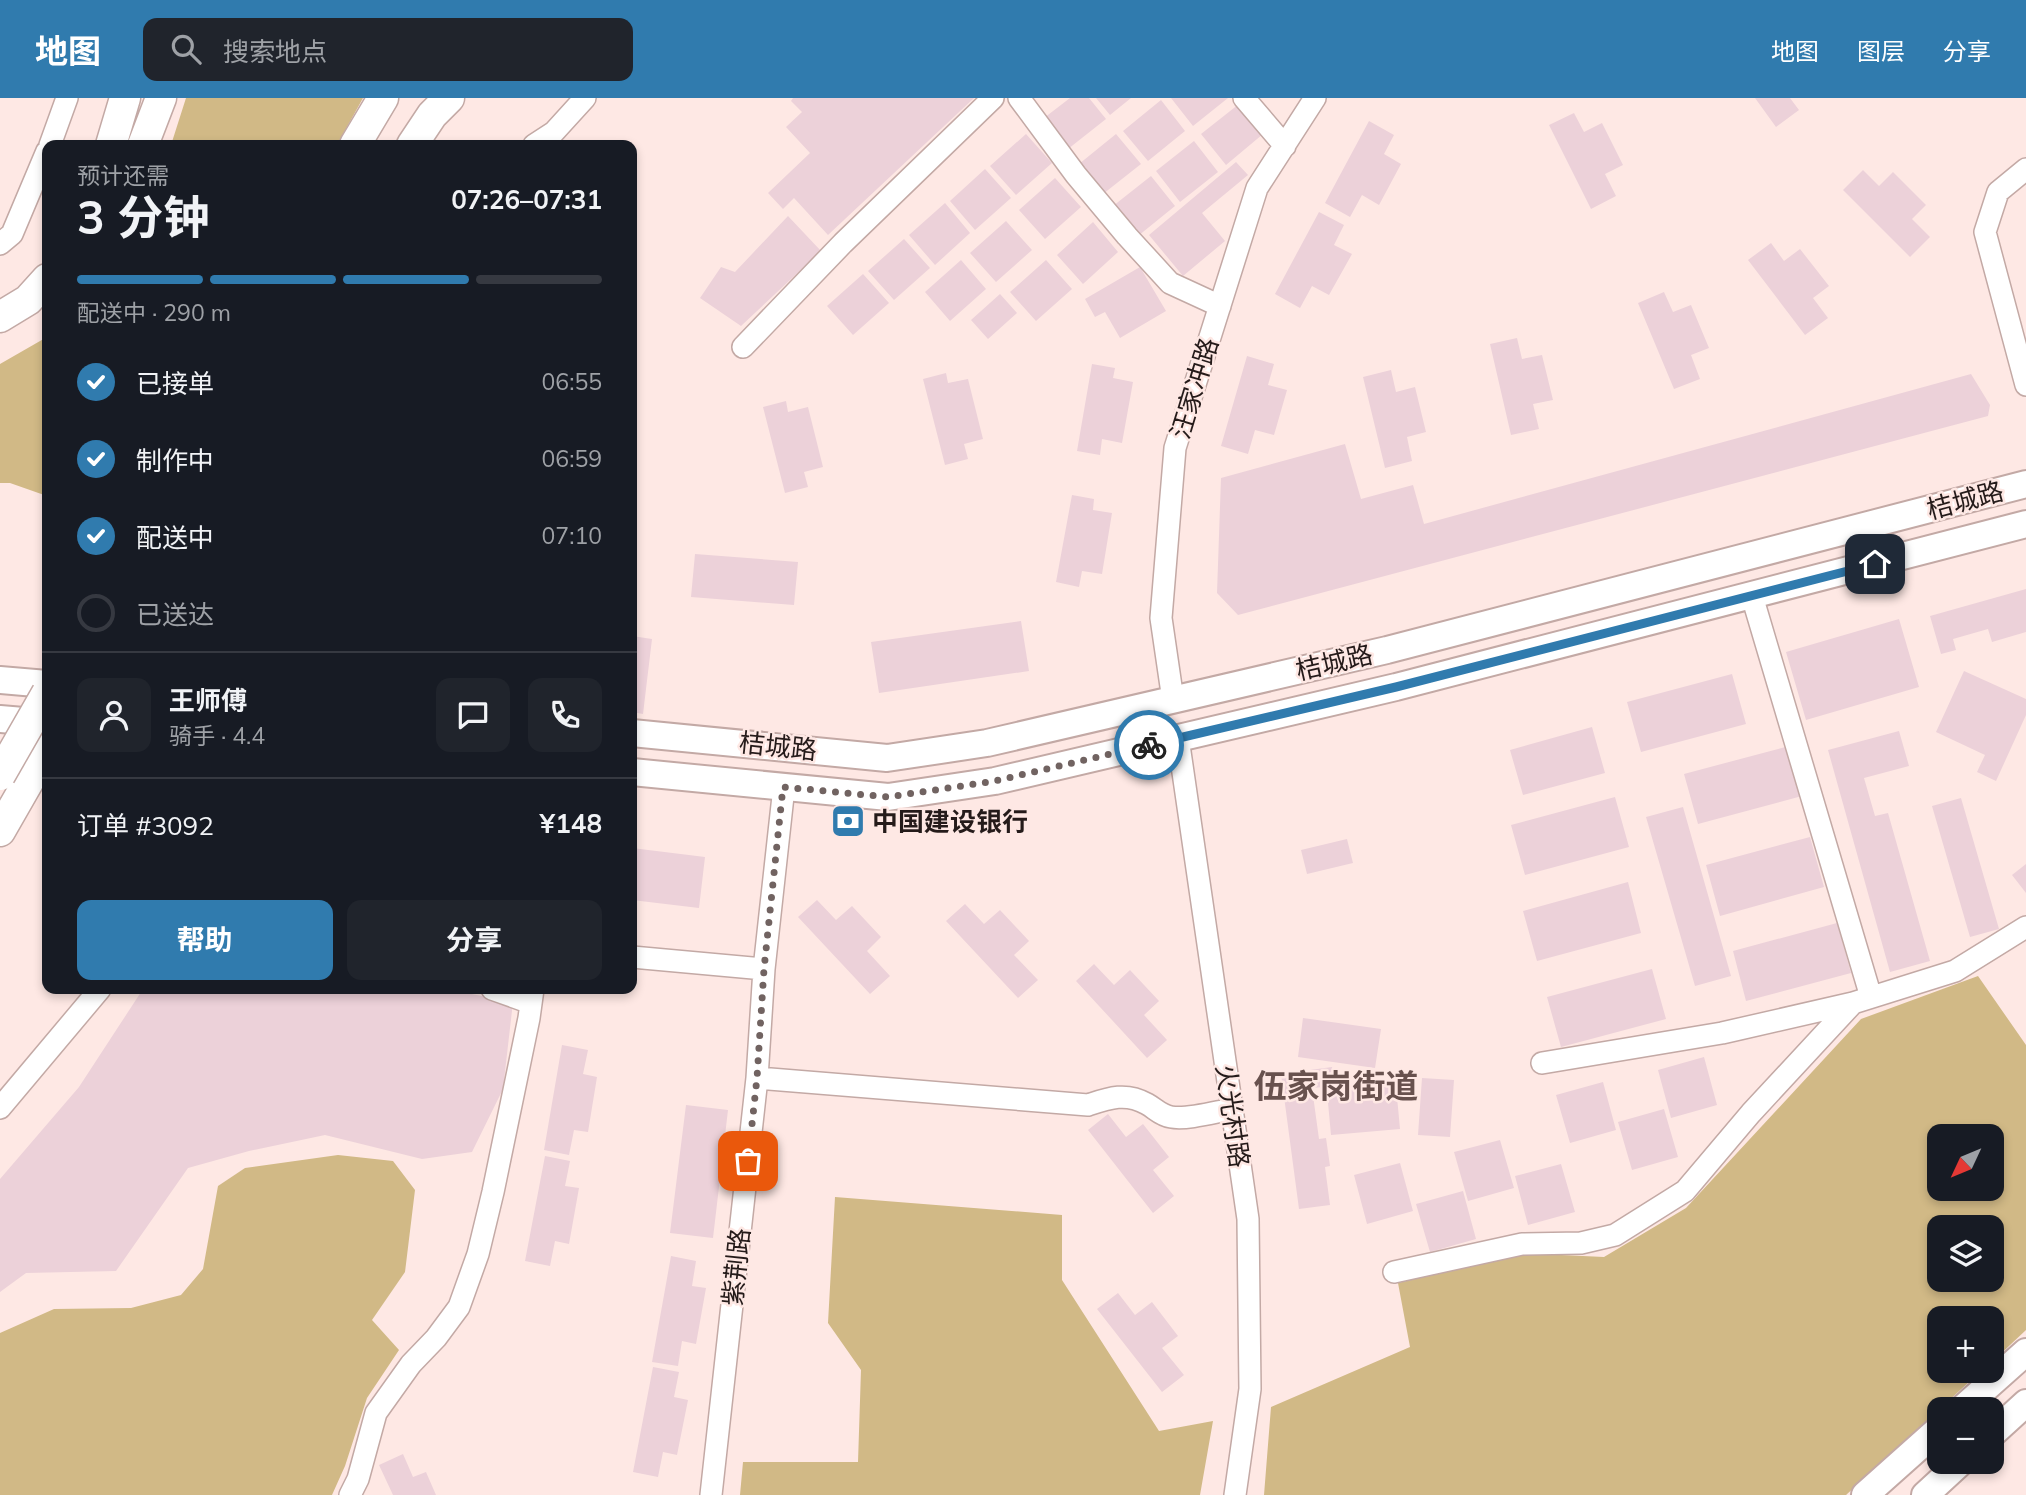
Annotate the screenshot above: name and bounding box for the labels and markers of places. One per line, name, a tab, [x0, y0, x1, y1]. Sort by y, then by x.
pin	[1845, 534, 1905, 594]
bank icon: 中国建设银行	[829, 802, 867, 840]
place label: 中国建设银行	[872, 805, 1028, 838]
pin	[718, 1131, 778, 1191]

